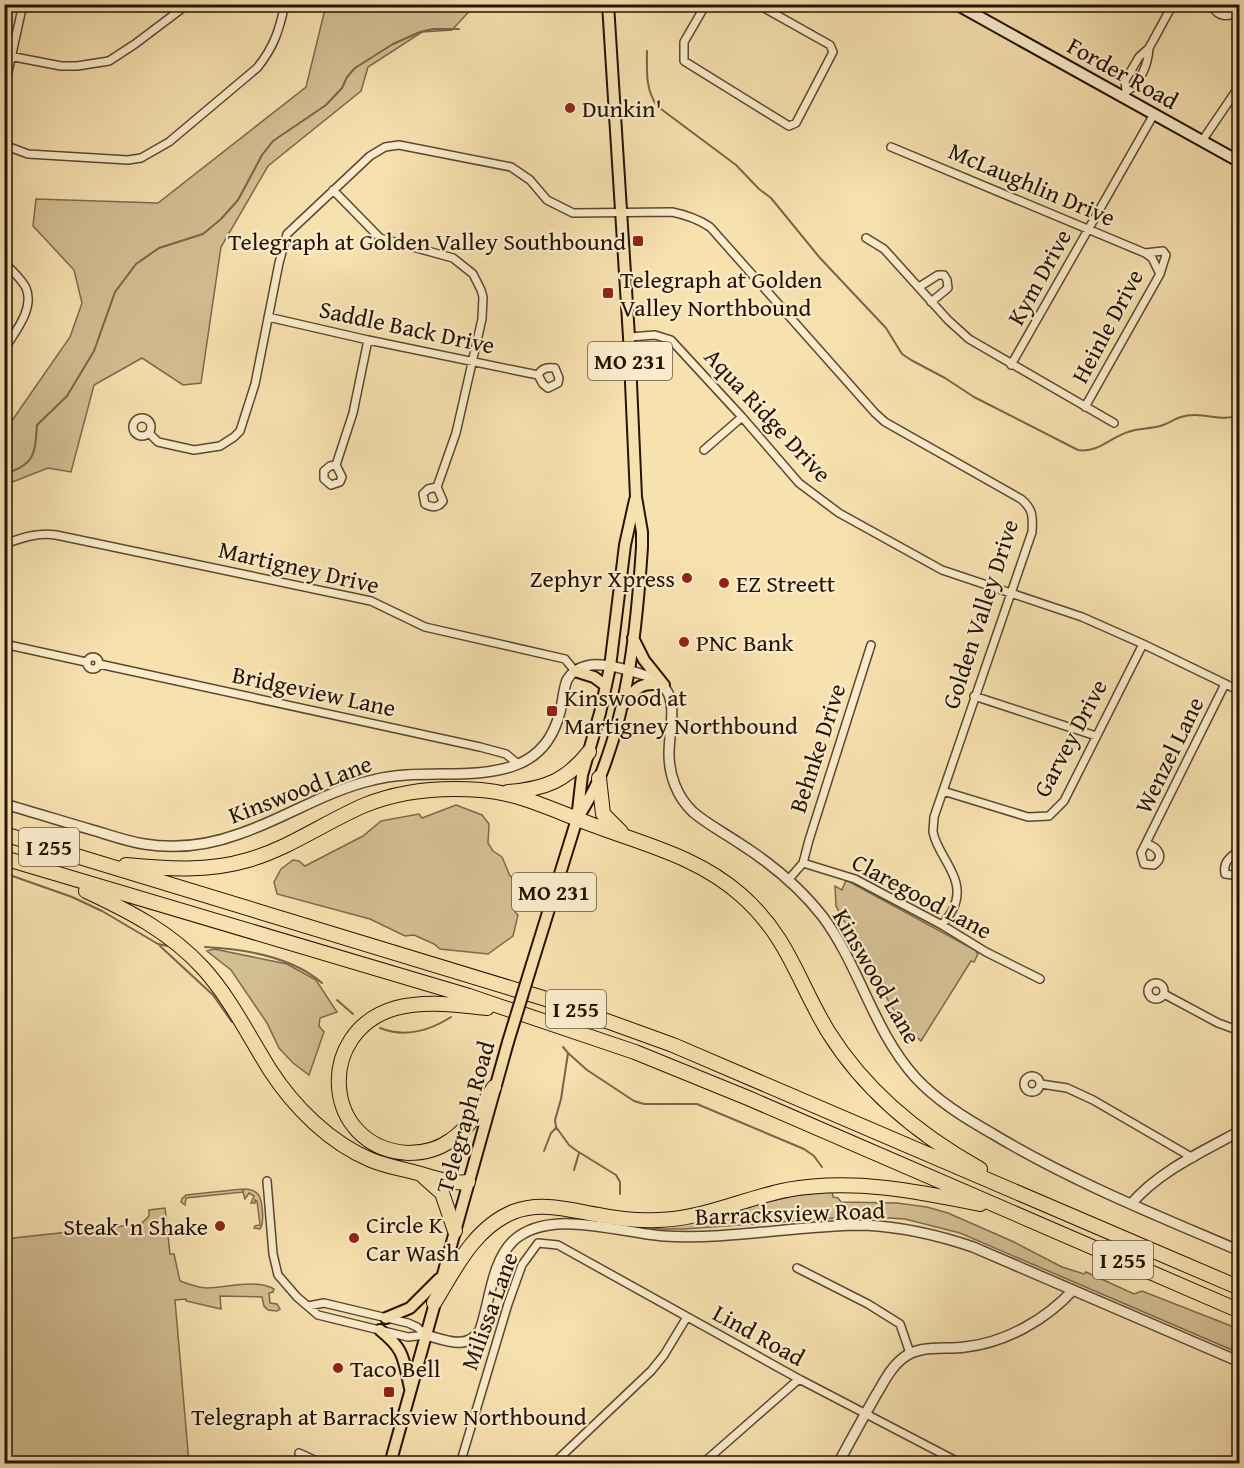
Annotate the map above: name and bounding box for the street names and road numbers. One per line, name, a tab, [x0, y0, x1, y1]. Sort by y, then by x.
street label: Forder Road	[1061, 28, 1185, 118]
street label: McLaughlin Drive	[943, 133, 1121, 235]
street label: Kym Drive	[998, 223, 1080, 331]
street label: Heinle Drive	[1062, 263, 1152, 389]
street label: Saddle Back Drive	[316, 291, 498, 363]
street label: Aqua Ridge Drive	[696, 340, 840, 490]
road number: MO 231	[588, 342, 672, 380]
street label: Golden Valley Drive	[933, 515, 1027, 713]
street label: Martigney Drive	[215, 532, 383, 602]
street label: Bridgeview Lane	[229, 657, 399, 725]
street label: Garvey Drive	[1024, 673, 1116, 803]
street label: Behnke Drive	[780, 679, 854, 817]
street label: Wenzel Lane	[1126, 691, 1212, 819]
street label: Kinswood Lane	[223, 746, 377, 832]
road number: I 255	[19, 828, 79, 866]
street label: Claregood Lane	[846, 844, 998, 948]
road number: MO 231	[512, 873, 596, 911]
street label: Kinswood Lane	[824, 902, 930, 1050]
road number: I 255	[546, 990, 606, 1028]
street label: Telegraph Road	[427, 1037, 503, 1197]
street label: Barracksview Road	[694, 1192, 886, 1234]
road number: I 255	[1093, 1241, 1153, 1279]
street label: Milissa Lane	[451, 1247, 527, 1375]
street label: Lind Road	[707, 1295, 811, 1375]

